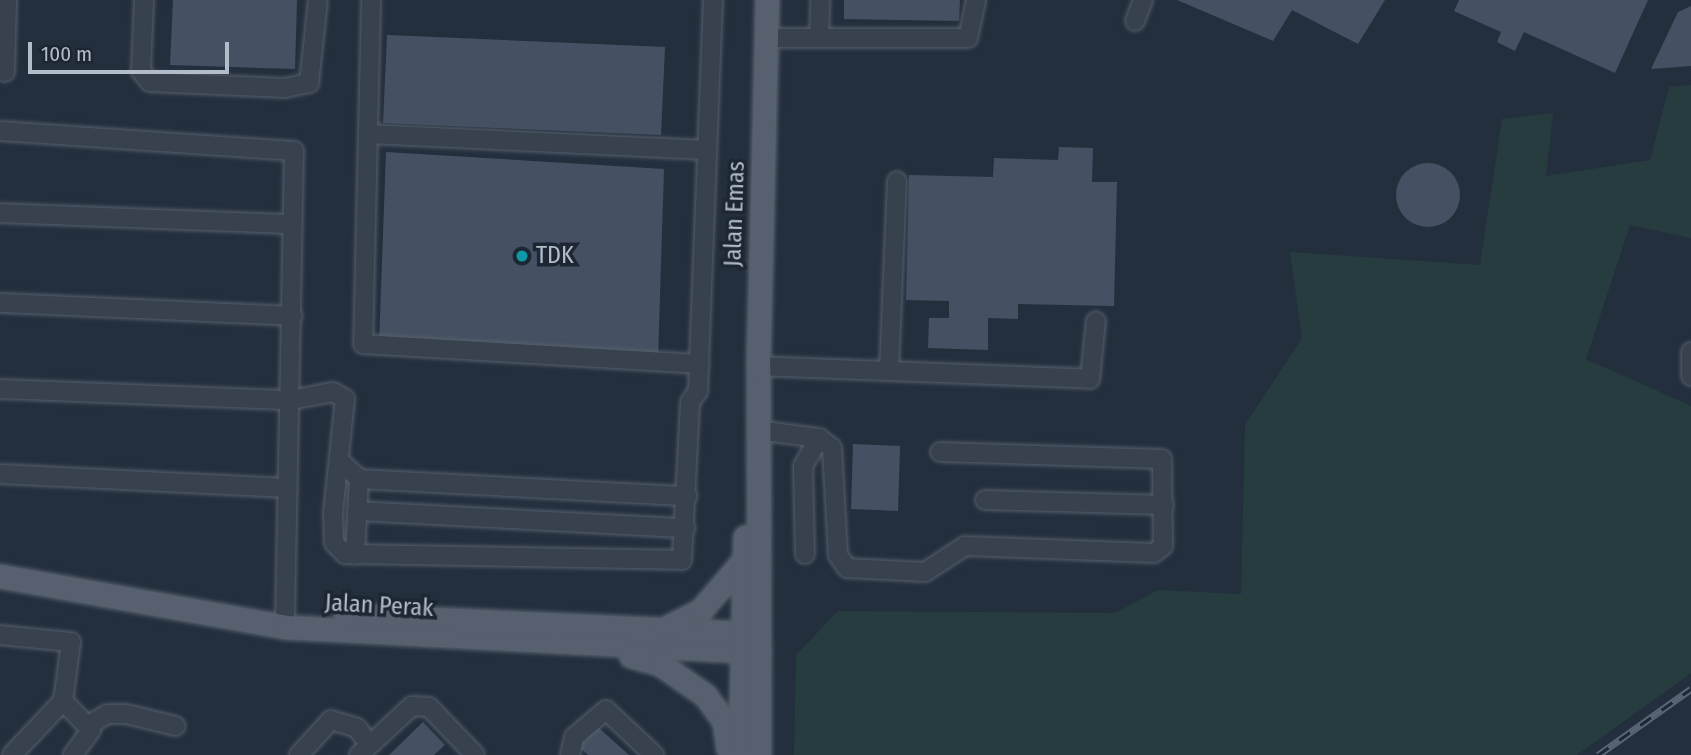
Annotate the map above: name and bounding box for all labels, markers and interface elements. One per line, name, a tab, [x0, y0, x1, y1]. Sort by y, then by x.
scale bar	[32, 28, 233, 72]
text: 100 m	[41, 41, 92, 67]
street label: Jalan Emas	[719, 161, 751, 267]
place label: TDK	[536, 242, 574, 270]
marker: TDK	[514, 248, 530, 264]
street label: Jalan Perak	[324, 589, 434, 623]

